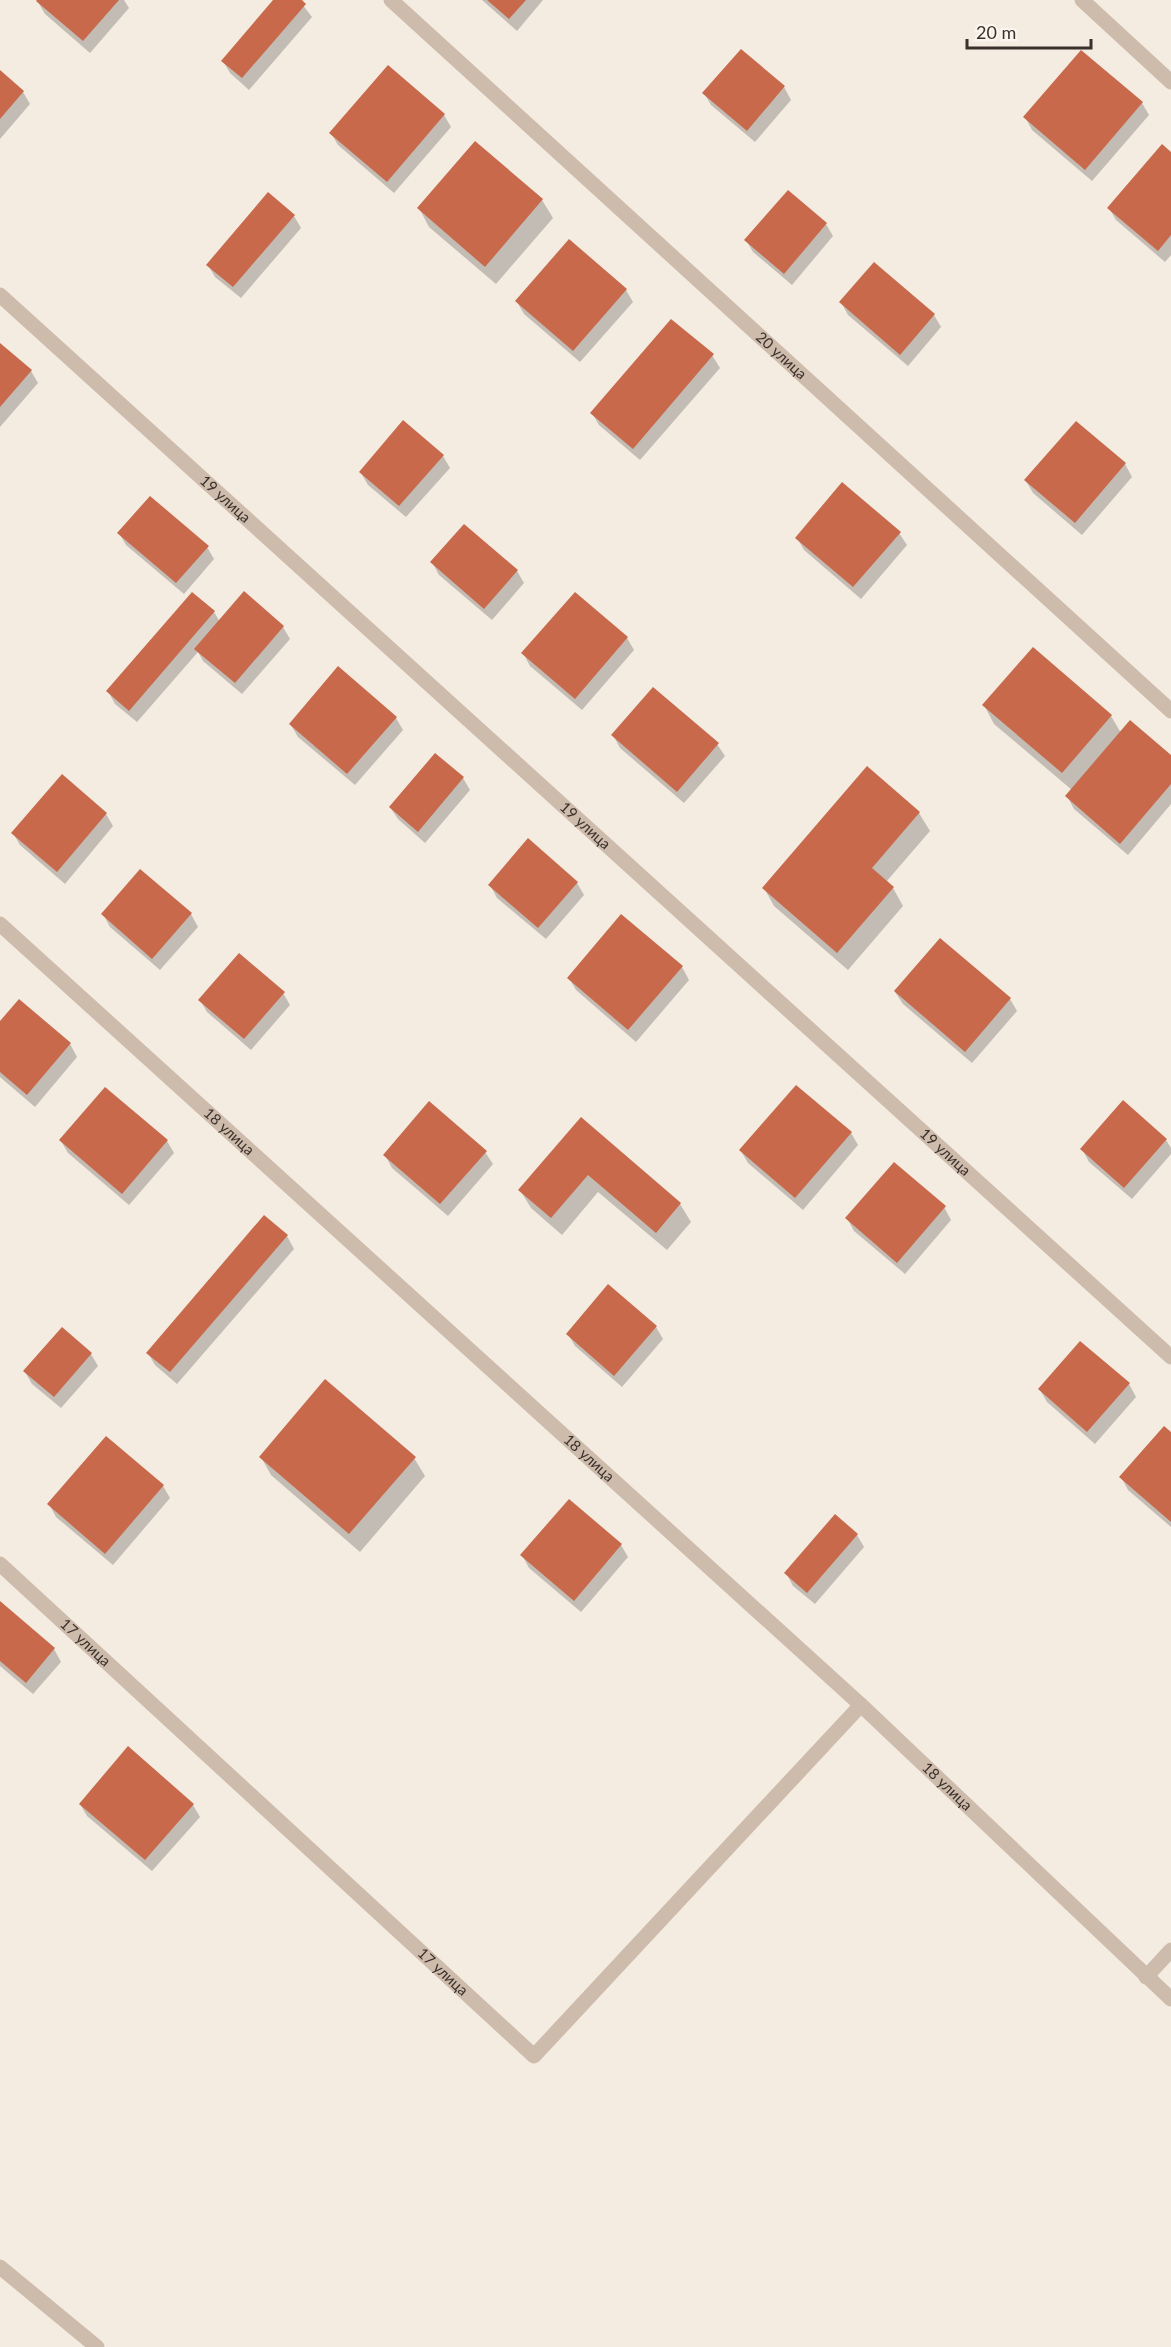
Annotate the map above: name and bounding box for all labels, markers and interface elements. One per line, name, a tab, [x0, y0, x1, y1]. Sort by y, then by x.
scale bar	[967, 12, 1092, 50]
text: 20 m	[976, 21, 1016, 43]
street label: 20 улица	[753, 327, 811, 383]
street label: 19 улица	[197, 471, 255, 526]
street label: 19 улица	[557, 797, 615, 853]
street label: 18 улица	[200, 1103, 259, 1158]
street label: 19 улица	[917, 1124, 975, 1179]
street label: 18 улица	[560, 1430, 619, 1485]
street label: 17 улица	[57, 1614, 115, 1670]
street label: 18 улица	[919, 1758, 976, 1814]
street label: 17 улица	[414, 1943, 472, 1999]

